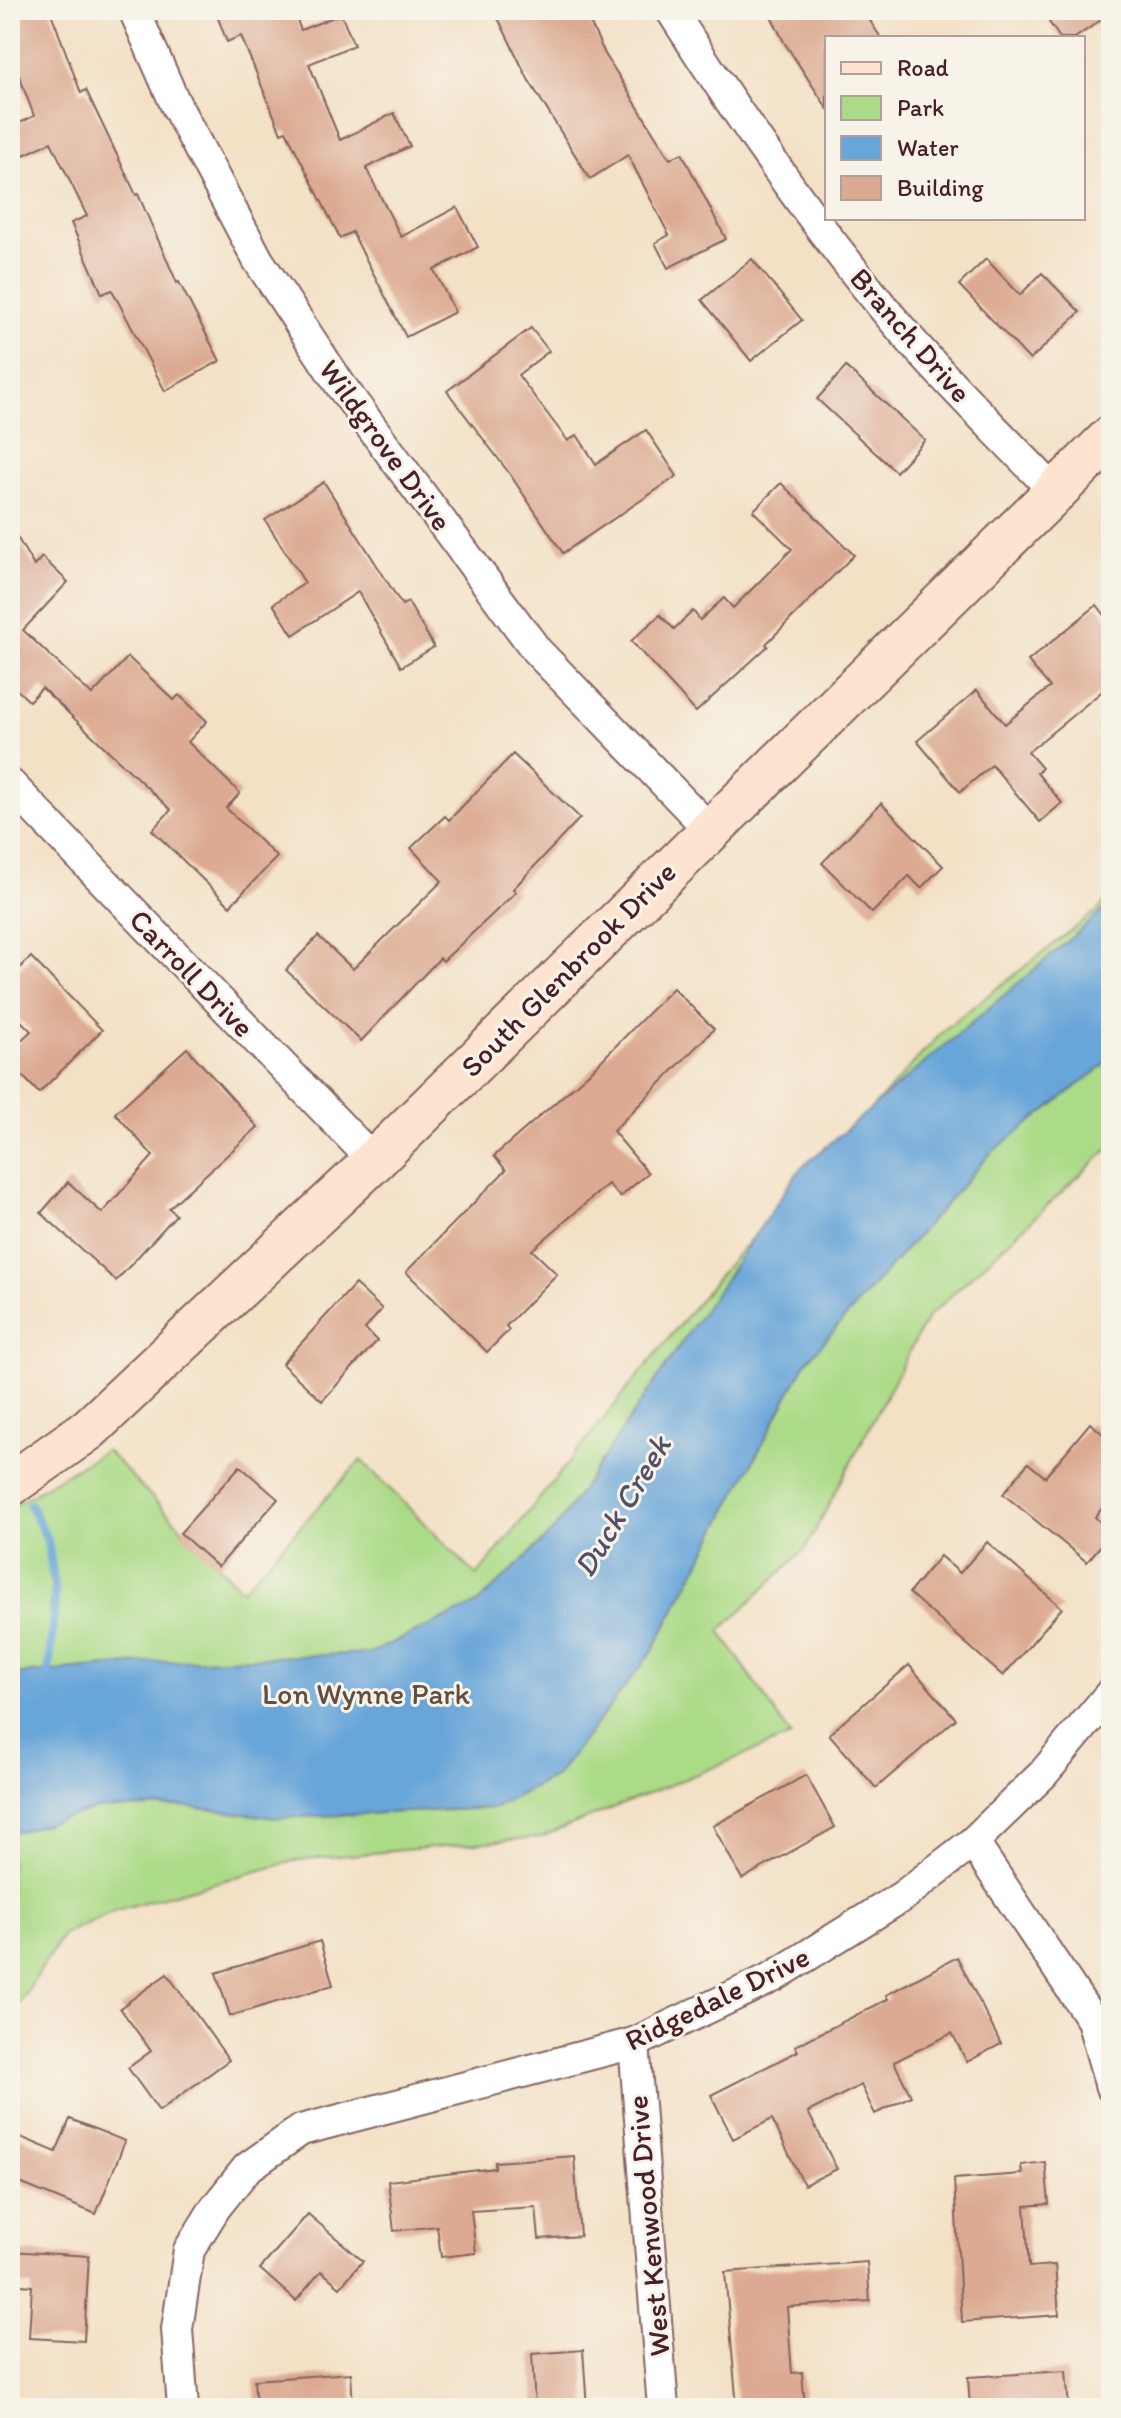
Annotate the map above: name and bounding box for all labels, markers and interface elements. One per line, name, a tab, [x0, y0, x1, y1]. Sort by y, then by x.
legend	[825, 36, 1085, 220]
text: Road	[897, 53, 949, 82]
text: Park	[897, 93, 944, 122]
text: Water	[897, 133, 959, 162]
text: Building	[897, 173, 984, 202]
street label: Branch Drive	[842, 260, 980, 410]
street label: Wildgrove Drive	[311, 352, 461, 538]
street label: South Glenbrook Drive	[452, 853, 684, 1085]
street label: Carroll Drive	[122, 901, 262, 1045]
water label: Duck Creek	[565, 1427, 680, 1583]
park label: Lon Wynne Park	[262, 1675, 471, 1712]
street label: Ridgedale Drive	[619, 1937, 815, 2059]
street label: West Kenwood Drive	[618, 2094, 678, 2358]

